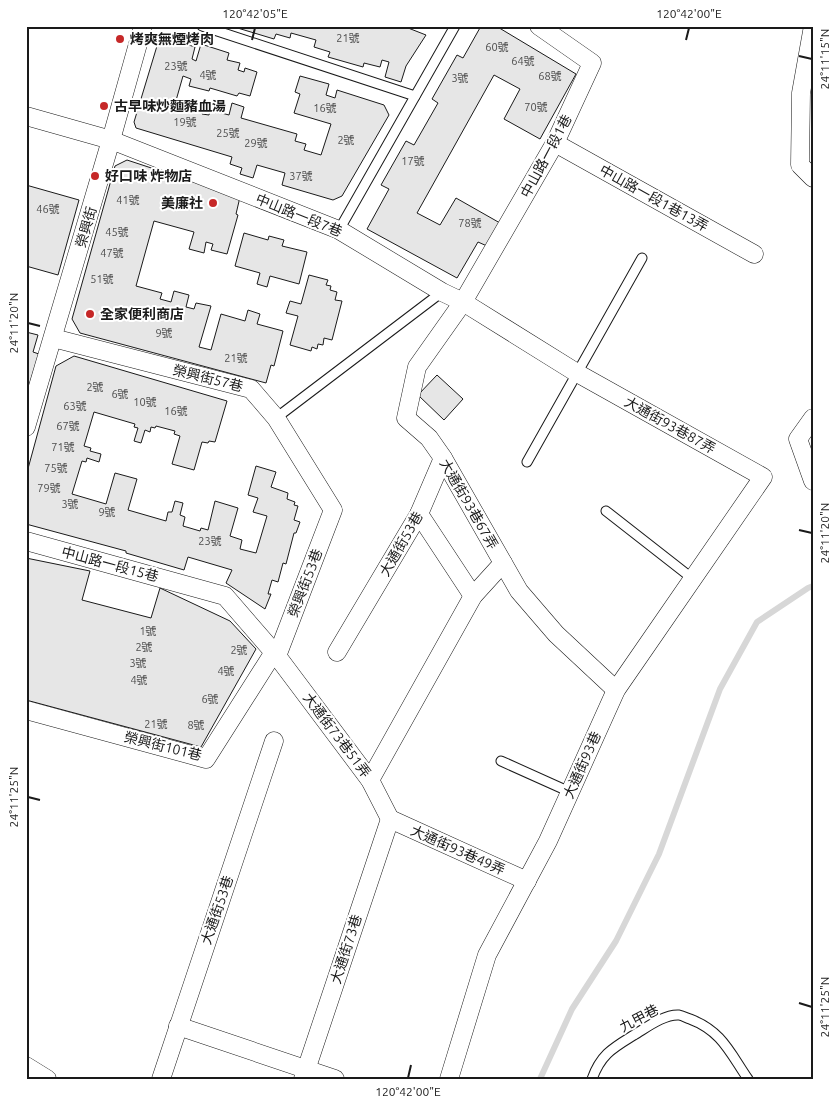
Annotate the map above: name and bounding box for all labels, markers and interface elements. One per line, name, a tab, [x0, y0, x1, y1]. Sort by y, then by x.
text: 120°42'05"E	[222, 7, 288, 20]
text: 120°42'00"E	[656, 7, 722, 20]
text: 24°11'15"N	[818, 29, 831, 89]
place label: 烤爽無煙烤肉	[130, 31, 214, 47]
house number: 21號	[336, 32, 360, 44]
marker: 烤爽無煙烤肉	[114, 33, 126, 45]
house number: 60號	[485, 41, 509, 53]
house number: 64號	[511, 55, 535, 67]
house number: 23號	[164, 60, 188, 72]
house number: 4號	[199, 69, 217, 81]
house number: 68號	[538, 70, 562, 82]
house number: 3號	[451, 72, 469, 84]
place label: 古早味炒麵豬血湯	[114, 98, 226, 114]
marker: 古早味炒麵豬血湯	[98, 100, 110, 112]
house number: 70號	[524, 101, 548, 113]
house number: 16號	[313, 102, 337, 114]
street label: 中山路一段1巷	[517, 112, 575, 200]
house number: 19號	[173, 116, 197, 128]
house number: 25號	[216, 127, 240, 139]
house number: 2號	[337, 134, 355, 146]
house number: 29號	[244, 137, 268, 149]
house number: 17號	[401, 155, 425, 167]
street label: 中山路一段1巷13弄	[597, 162, 711, 234]
place label: 好口味 炸物店	[105, 168, 192, 184]
marker: 好口味 炸物店	[89, 170, 101, 182]
house number: 37號	[289, 170, 313, 182]
street label: 中山路一段7巷	[253, 190, 345, 240]
house number: 41號	[116, 194, 140, 206]
place label: 美廉社	[161, 195, 203, 211]
marker: 美廉社	[207, 197, 219, 209]
house number: 46號	[36, 203, 60, 215]
street label: 榮興街	[73, 205, 99, 249]
house number: 78號	[458, 217, 482, 229]
house number: 45號	[105, 226, 129, 238]
house number: 47號	[100, 247, 124, 259]
house number: 51號	[90, 273, 114, 285]
text: 24°11'20"N	[7, 293, 20, 353]
place label: 全家便利商店	[100, 306, 184, 322]
marker: 全家便利商店	[84, 308, 96, 320]
house number: 9號	[155, 327, 173, 339]
house number: 21號	[224, 352, 248, 364]
street label: 榮興街57巷	[171, 362, 245, 394]
house number: 2號	[86, 381, 104, 393]
house number: 6號	[111, 388, 129, 400]
street label: 大通街93巷87弄	[622, 393, 718, 457]
house number: 10號	[133, 396, 157, 408]
house number: 63號	[63, 400, 87, 412]
house number: 16號	[164, 405, 188, 417]
house number: 67號	[56, 420, 80, 432]
house number: 71號	[51, 441, 75, 453]
street label: 大通街93巷67弄	[437, 456, 501, 552]
house number: 75號	[44, 462, 68, 474]
house number: 79號	[37, 482, 61, 494]
house number: 3號	[61, 498, 79, 510]
text: 24°11'20"N	[818, 503, 831, 563]
house number: 9號	[98, 506, 116, 518]
street label: 大通街53巷	[376, 509, 426, 579]
house number: 23號	[198, 535, 222, 547]
street label: 中山路一段15巷	[60, 543, 160, 585]
street label: 榮興街53巷	[285, 547, 325, 619]
house number: 1號	[139, 625, 157, 637]
house number: 2號	[135, 641, 153, 653]
house number: 2號	[230, 644, 248, 656]
house number: 3號	[129, 657, 147, 669]
house number: 4號	[217, 665, 235, 677]
house number: 4號	[130, 674, 148, 686]
street label: 大通街73巷51弄	[300, 690, 374, 780]
house number: 6號	[201, 693, 219, 705]
house number: 21號	[144, 718, 168, 730]
house number: 8號	[187, 719, 205, 731]
street label: 榮興街101巷	[122, 729, 204, 763]
street label: 大通街93巷	[560, 729, 604, 801]
text: 24°11'25"N	[7, 767, 20, 827]
street label: 大通街93巷49弄	[408, 822, 508, 878]
street label: 大通街53巷	[198, 873, 236, 947]
street label: 大通街73巷	[327, 912, 365, 986]
text: 24°11'25"N	[818, 977, 831, 1037]
street label: 九甲巷	[617, 1001, 661, 1035]
text: 120°42'00"E	[375, 1085, 441, 1098]

